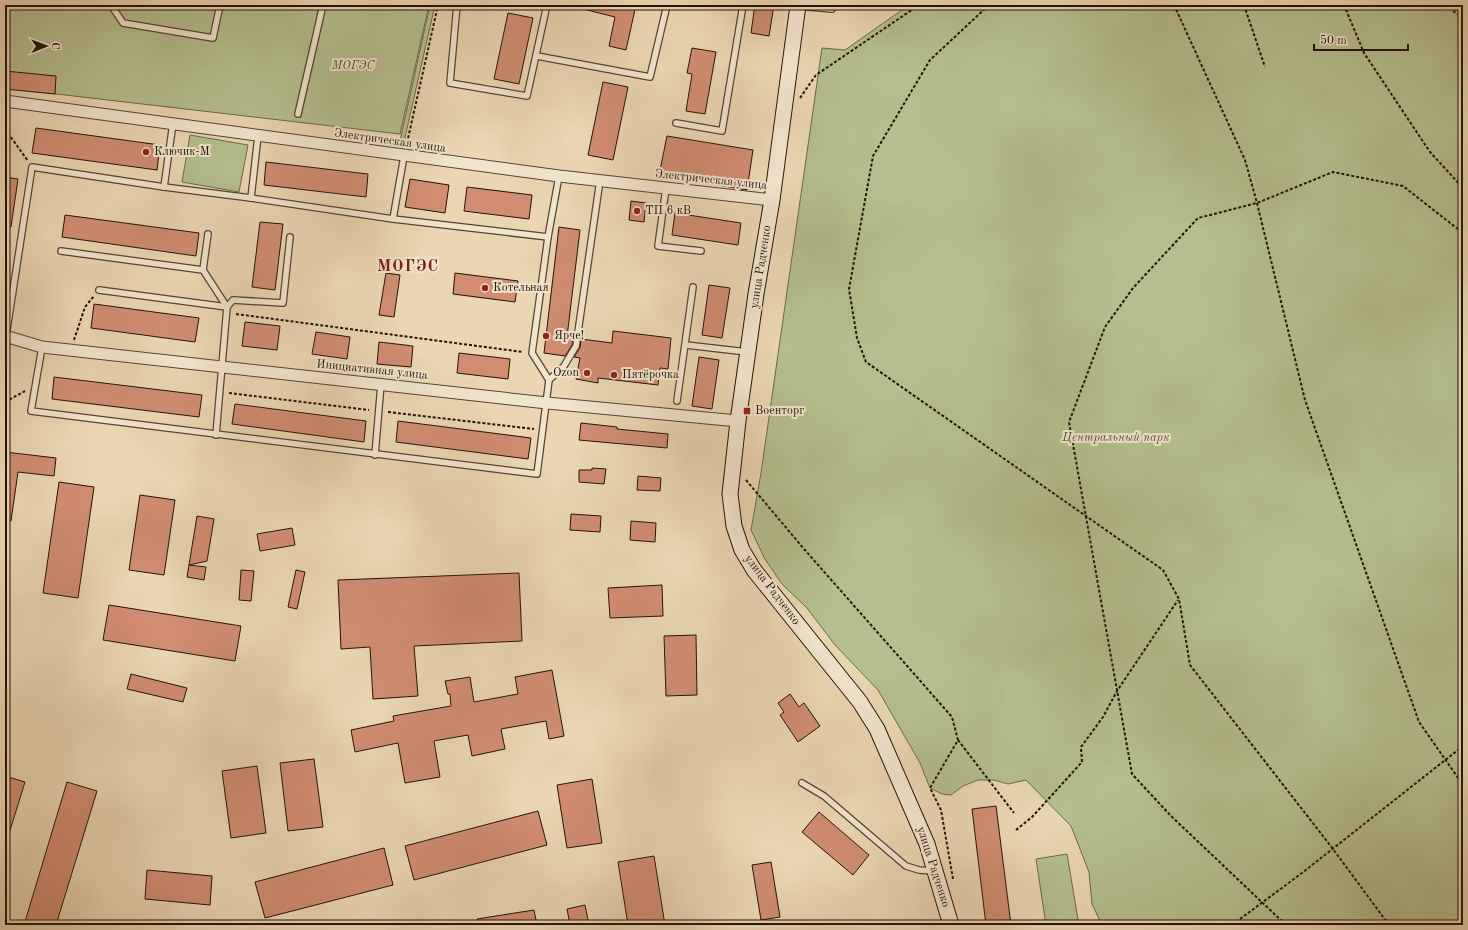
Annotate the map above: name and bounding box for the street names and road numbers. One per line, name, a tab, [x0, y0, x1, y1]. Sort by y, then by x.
street label: Электрическая улица	[333, 127, 447, 155]
street label: Электрическая улица	[654, 168, 768, 192]
street label: улица Радченко	[748, 224, 774, 309]
street label: Инициативная улица	[316, 358, 428, 382]
street label: улица Радченко	[742, 553, 802, 627]
street label: улица Радченко	[914, 825, 952, 909]

